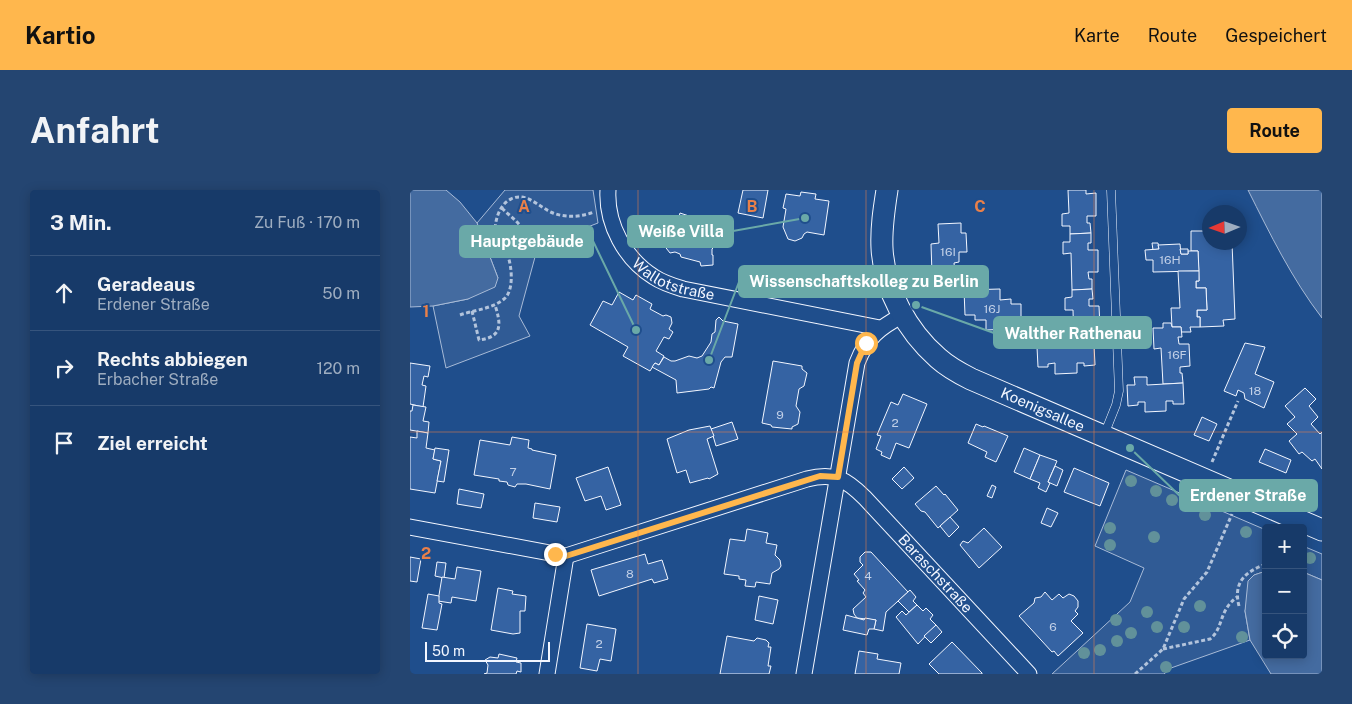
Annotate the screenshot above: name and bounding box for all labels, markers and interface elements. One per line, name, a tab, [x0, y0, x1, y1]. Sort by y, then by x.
text: Kartio	[25, 21, 96, 49]
text: Karte	[1074, 25, 1120, 46]
text: Route	[1148, 25, 1197, 46]
text: Gespeichert	[1225, 25, 1327, 46]
button: Route	[1227, 108, 1322, 153]
text: Anfahrt	[30, 110, 160, 151]
text: A	[518, 197, 530, 216]
text: B	[747, 197, 758, 216]
text: C	[974, 197, 986, 216]
north arrow	[1202, 205, 1247, 250]
text: 3 Min.	[50, 210, 112, 235]
text: Zu Fuß · 170 m	[254, 213, 360, 232]
callout: Weiße Villa	[628, 216, 733, 247]
text: Weiße Villa	[638, 222, 724, 241]
callout: Hauptgebäude	[460, 226, 593, 257]
text: Hauptgebäude	[470, 232, 584, 251]
house number: 16I	[940, 245, 956, 259]
house number: 16H	[1159, 253, 1181, 267]
street label: Wallotstraße	[629, 254, 716, 303]
callout: Wissenschaftskolleg zu Berlin	[739, 266, 988, 297]
text: Wissenschaftskolleg zu Berlin	[749, 272, 979, 291]
text: Geradeaus	[97, 273, 195, 295]
icon: ahead	[50, 279, 78, 307]
text: 50 m	[322, 284, 360, 303]
text: Erdener Straße	[97, 295, 210, 314]
text: 1	[423, 302, 429, 321]
house number: 16J	[983, 302, 1001, 316]
callout: Walther Rathenau	[994, 317, 1151, 348]
text: Walther Rathenau	[1004, 324, 1142, 343]
route start	[855, 332, 878, 355]
text: Rechts abbiegen	[97, 348, 248, 370]
house number: 16F	[1167, 348, 1187, 362]
icon: right	[50, 354, 78, 382]
text: 120 m	[316, 359, 360, 378]
text: Erbacher Straße	[97, 370, 218, 389]
street label: Koenigsallee	[998, 384, 1087, 435]
house number: 18	[1249, 384, 1262, 398]
house number: 9	[776, 408, 784, 422]
house number: 2	[891, 416, 899, 430]
icon: arrive	[50, 429, 78, 457]
text: Ziel erreicht	[97, 432, 208, 454]
house number: 7	[509, 465, 517, 479]
callout: Erdener Straße	[1180, 480, 1317, 511]
text: Erdener Straße	[1190, 486, 1306, 505]
map controls	[1262, 524, 1307, 659]
button: +	[1262, 524, 1307, 569]
street label: Baraschstraße	[895, 530, 976, 616]
route end	[544, 543, 567, 566]
text: 2	[421, 544, 431, 563]
house number: 8	[626, 567, 634, 581]
house number: 4	[864, 569, 872, 583]
button: −	[1262, 569, 1307, 614]
button: locate	[1262, 614, 1307, 659]
house number: 6	[1049, 620, 1057, 634]
house number: 2	[595, 637, 603, 651]
scale bar	[425, 639, 550, 662]
text: 50 m	[432, 643, 465, 659]

